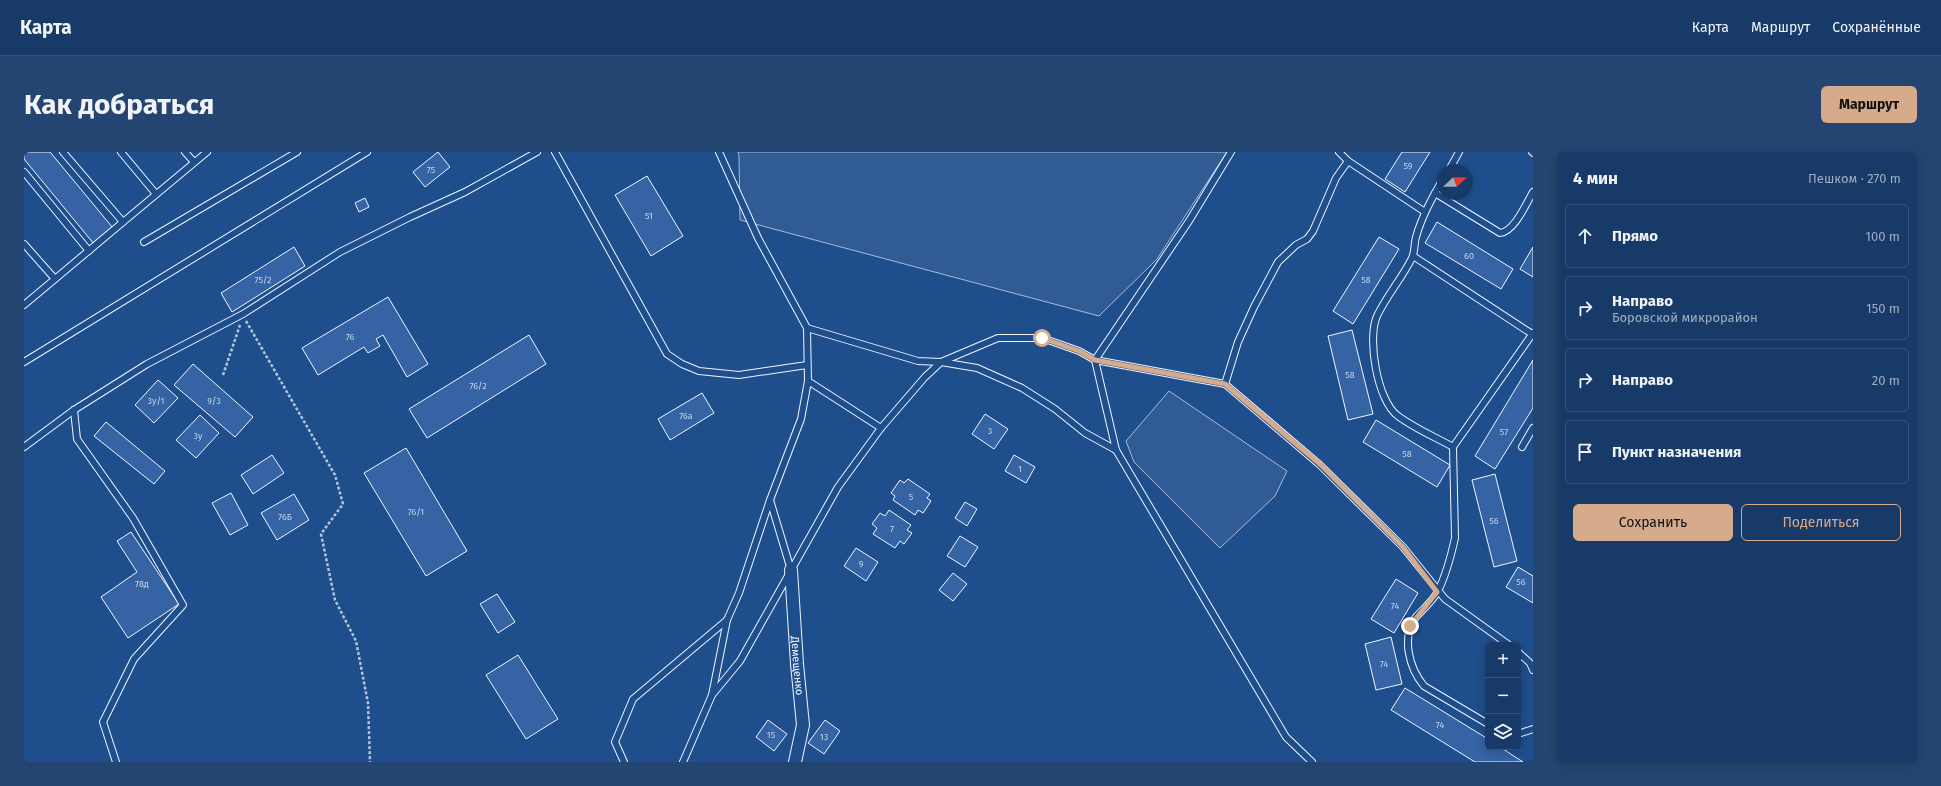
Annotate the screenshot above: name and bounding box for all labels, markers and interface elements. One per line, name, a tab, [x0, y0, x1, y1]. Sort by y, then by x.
text: Карта	[20, 16, 72, 39]
text: Карта	[1692, 19, 1729, 36]
text: Маршрут	[1751, 19, 1810, 36]
text: Сохранённые	[1832, 19, 1921, 36]
button: Маршрут	[1821, 86, 1917, 123]
text: Как добраться	[24, 88, 214, 121]
house number: 59	[1403, 161, 1413, 171]
north arrow	[1437, 164, 1473, 200]
house number: 75	[427, 165, 436, 175]
text: 4 мин	[1573, 168, 1618, 189]
text: Пешком · 270 m	[1808, 171, 1901, 186]
house number: 51	[645, 211, 653, 221]
icon: ahead	[1574, 225, 1596, 247]
text: Прямо	[1612, 227, 1658, 245]
text: 100 m	[1865, 229, 1900, 244]
house number: 60	[1464, 251, 1474, 261]
house number: 75/2	[255, 275, 271, 285]
house number: 58	[1361, 275, 1371, 285]
text: Направо	[1612, 292, 1673, 310]
icon: right	[1574, 297, 1596, 319]
text: 150 m	[1866, 301, 1900, 316]
text: Боровской микрорайон	[1612, 310, 1758, 325]
route start	[1033, 329, 1051, 347]
house number: 76	[346, 332, 354, 342]
icon: right	[1574, 369, 1596, 391]
house number: 58	[1345, 370, 1355, 380]
text: Направо	[1612, 371, 1673, 389]
text: 20 m	[1872, 373, 1900, 388]
house number: 76/2	[469, 381, 487, 391]
house number: 3у/1	[148, 396, 164, 406]
house number: 9/3	[207, 396, 221, 406]
house number: 76а	[679, 411, 693, 421]
house number: 3	[988, 426, 992, 436]
house number: 57	[1500, 427, 1508, 437]
house number: 3у	[194, 431, 203, 441]
icon: arrive	[1574, 441, 1596, 463]
text: Пункт назначения	[1612, 443, 1741, 461]
house number: 58	[1402, 449, 1412, 459]
house number: 1	[1018, 464, 1022, 474]
house number: 5	[909, 492, 914, 502]
button: Сохранить	[1573, 504, 1733, 541]
button: Поделиться	[1741, 504, 1901, 541]
house number: 76/1	[408, 507, 424, 517]
house number: 76Б	[278, 512, 292, 522]
house number: 56	[1489, 516, 1499, 526]
house number: 7	[890, 524, 894, 534]
house number: 9	[859, 559, 864, 569]
house number: 56	[1516, 577, 1526, 587]
house number: 78д	[135, 579, 149, 589]
house number: 74	[1391, 601, 1399, 611]
route end	[1401, 617, 1419, 635]
street label: Демещенко	[789, 635, 807, 696]
map controls	[1485, 642, 1521, 750]
button: +	[1485, 642, 1521, 678]
house number: 74	[1380, 659, 1388, 669]
button: −	[1485, 678, 1521, 714]
button: layers	[1485, 714, 1521, 750]
house number: 74	[1436, 720, 1444, 730]
house number: 15	[767, 730, 776, 740]
house number: 13	[820, 732, 828, 742]

